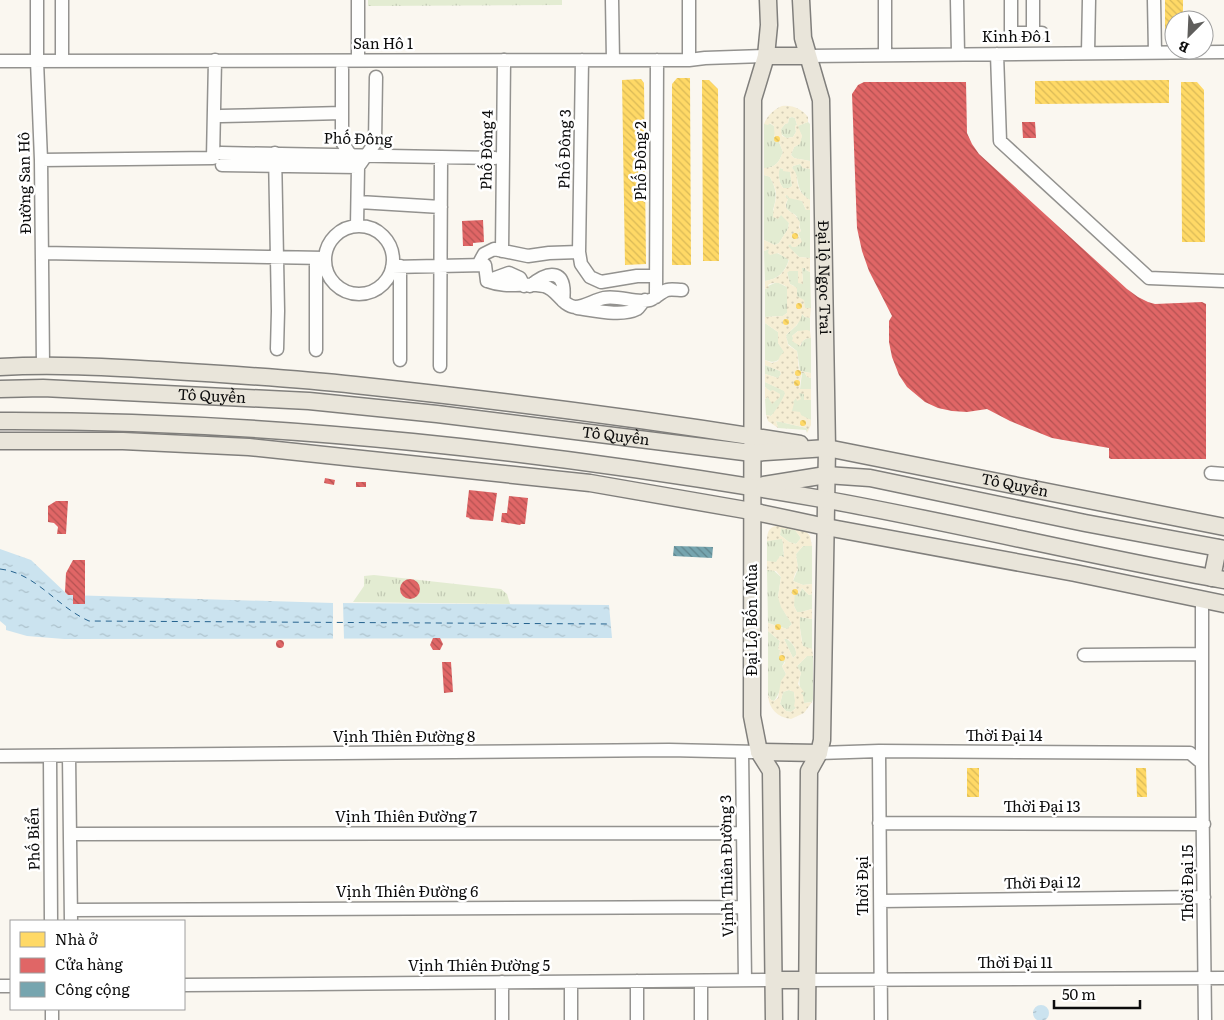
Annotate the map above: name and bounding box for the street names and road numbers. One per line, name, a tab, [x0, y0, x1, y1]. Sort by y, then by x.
street label: Kinh Đô 1	[982, 24, 1050, 47]
street label: San Hô 1	[353, 31, 413, 54]
street label: Phố Đông 3	[551, 109, 576, 189]
street label: Phố Đông 4	[473, 110, 498, 190]
street label: Phố Đông 2	[628, 121, 651, 201]
street label: Phố Đông	[323, 125, 393, 150]
street label: Đường San Hô	[11, 131, 36, 235]
street label: Đại lộ Ngọc Trai	[813, 220, 838, 335]
street label: Tô Quyền	[177, 382, 247, 408]
street label: Tô Quyền	[581, 419, 651, 450]
street label: Tô Quyền	[979, 466, 1051, 502]
street label: Đại Lộ Bốn Mùa	[739, 563, 762, 676]
street label: Thời Đại 14	[966, 723, 1042, 746]
street label: Vịnh Thiên Đường 8	[333, 724, 475, 747]
street label: Thời Đại 13	[1003, 794, 1081, 817]
street label: Vịnh Thiên Đường 3	[713, 795, 738, 938]
street label: Vịnh Thiên Đường 7	[335, 804, 477, 827]
street label: Phố Biển	[20, 807, 45, 871]
street label: Thời Đại 15	[1175, 844, 1198, 921]
street label: Thời Đại	[850, 856, 873, 916]
street label: Thời Đại 12	[1003, 869, 1081, 894]
street label: Vịnh Thiên Đường 6	[336, 879, 478, 902]
street label: Thời Đại 11	[977, 950, 1053, 973]
street label: Vịnh Thiên Đường 5	[408, 953, 550, 976]

